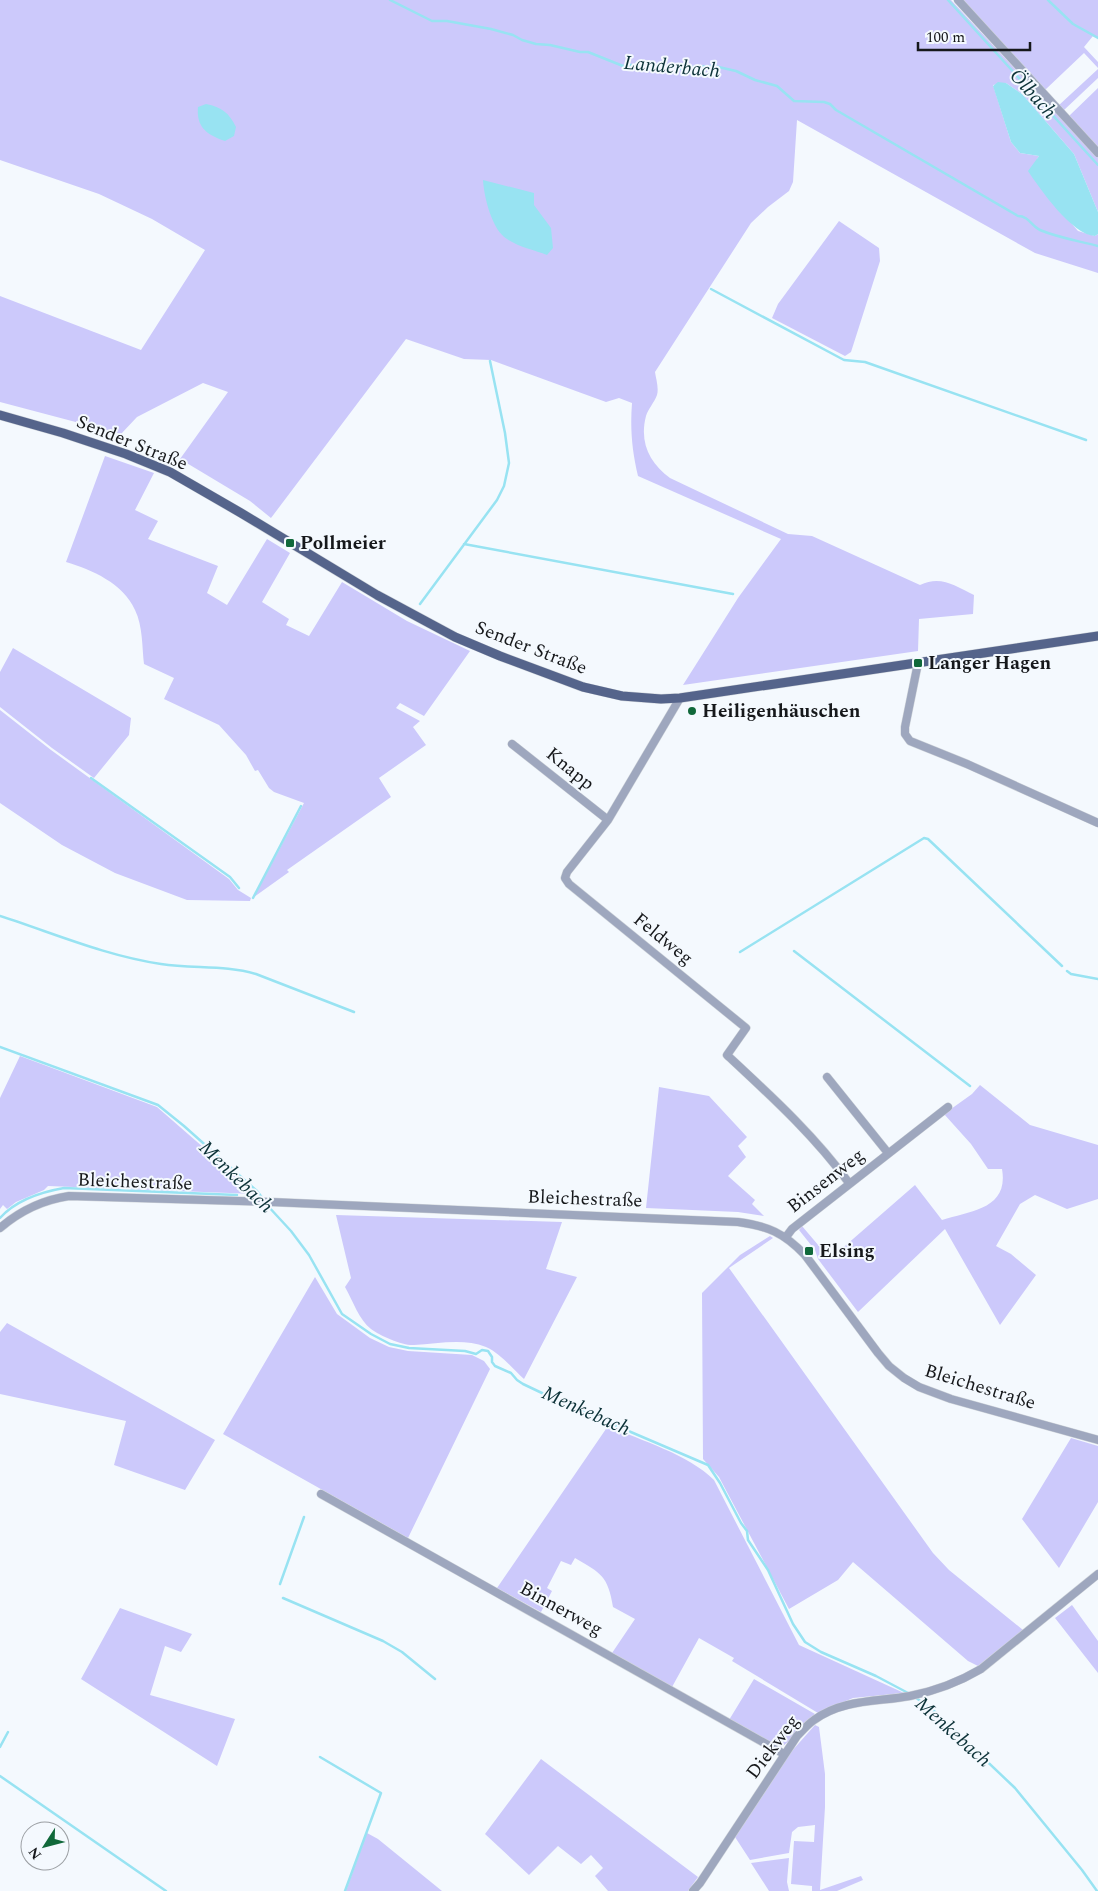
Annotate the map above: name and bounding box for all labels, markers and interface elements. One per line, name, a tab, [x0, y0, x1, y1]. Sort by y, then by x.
scale bar	[918, 20, 1030, 52]
text: 100 m	[926, 26, 965, 49]
water label: Landerbach	[623, 48, 721, 86]
water label: Ölbach	[1002, 62, 1064, 126]
street label: Sender Straße	[72, 408, 192, 478]
place label: Pollmeier	[300, 529, 387, 558]
marker: Pollmeier	[284, 537, 296, 549]
street label: Sender Straße	[471, 613, 591, 683]
place label: Langer Hagen	[928, 649, 1052, 678]
marker: Langer Hagen	[912, 657, 924, 669]
place label: Heiligenhäuschen	[702, 697, 861, 726]
marker: Heiligenhäuschen	[686, 705, 698, 717]
street label: Knapp	[539, 740, 601, 798]
street label: Feldweg	[627, 906, 699, 972]
water label: Menkebach	[192, 1133, 280, 1221]
street label: Binsenweg	[781, 1141, 871, 1221]
street label: Bleichestraße	[77, 1166, 193, 1198]
street label: Bleichestraße	[527, 1183, 643, 1215]
place label: Elsing	[819, 1237, 875, 1266]
marker: Elsing	[803, 1245, 815, 1257]
street label: Bleichestraße	[921, 1356, 1039, 1418]
water label: Menkebach	[537, 1378, 635, 1444]
street label: Binnerweg	[514, 1574, 608, 1644]
water label: Menkebach	[908, 1689, 998, 1775]
street label: Diekweg	[739, 1709, 807, 1785]
north arrow	[20, 1821, 70, 1871]
text: N	[23, 1843, 47, 1864]

